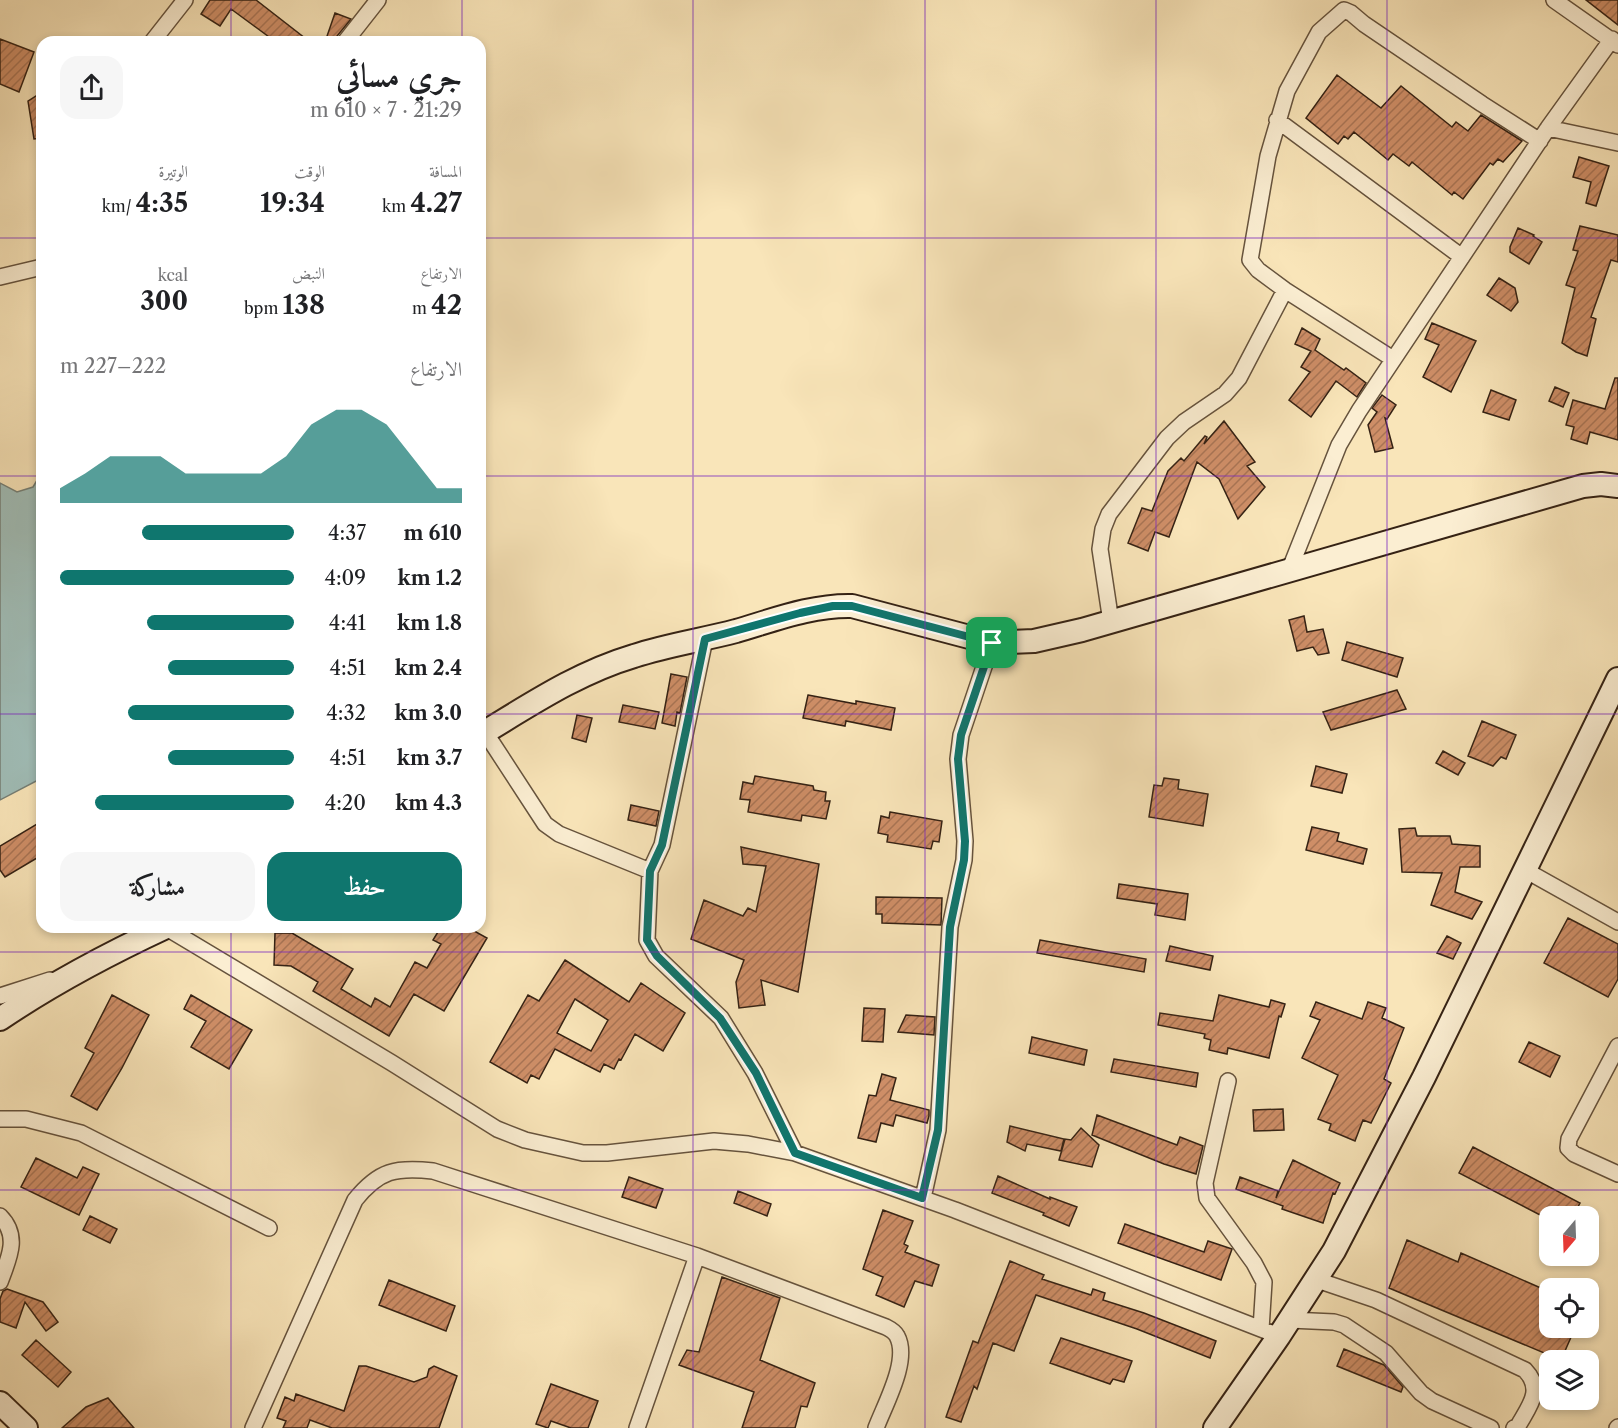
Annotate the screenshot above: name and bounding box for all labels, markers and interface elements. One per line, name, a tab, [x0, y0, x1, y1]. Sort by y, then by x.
text: جري مسائي	[336, 55, 462, 96]
button: share	[60, 56, 123, 119]
text: 21:29 · 7 × 610 m	[310, 98, 462, 122]
text: الوتيرة	[158, 161, 188, 181]
text: الوقت	[294, 161, 325, 181]
text: المسافة	[429, 161, 462, 181]
text: 4:35	[136, 187, 188, 219]
text: 19:34	[260, 187, 325, 219]
text: 4.27	[410, 187, 462, 219]
text: /km	[102, 196, 136, 216]
text: km	[382, 196, 410, 216]
text: النبض	[292, 263, 325, 283]
text: الارتفاع	[420, 263, 462, 283]
text: kcal	[158, 265, 188, 285]
text: 300	[140, 285, 188, 317]
text: 138	[283, 289, 325, 321]
text: 42	[431, 289, 462, 321]
text: bpm	[244, 298, 283, 318]
text: m	[412, 298, 431, 318]
text: 222–227 m	[60, 354, 166, 378]
text: الارتفاع	[410, 357, 462, 381]
text: 4:37	[328, 521, 366, 545]
text: 610 m	[404, 521, 462, 545]
text: 4:09	[324, 566, 366, 590]
text: 1.2 km	[398, 566, 462, 590]
text: 4:41	[329, 611, 366, 635]
text: 1.8 km	[397, 611, 462, 635]
pin	[966, 617, 1017, 668]
icon: arrive	[975, 626, 1008, 659]
text: 4:51	[330, 656, 366, 680]
text: 2.4 km	[395, 656, 462, 680]
text: 4:32	[326, 701, 366, 725]
text: 3.0 km	[395, 701, 462, 725]
text: 4:51	[330, 746, 366, 770]
text: 3.7 km	[397, 746, 462, 770]
text: 4:20	[325, 791, 366, 815]
text: 4.3 km	[395, 791, 462, 815]
button: مشاركة	[60, 852, 255, 921]
button: حفظ	[267, 852, 462, 921]
north arrow	[1539, 1206, 1599, 1266]
map controls	[1539, 1206, 1599, 1410]
button: locate	[1539, 1278, 1599, 1338]
button: layers	[1539, 1350, 1599, 1410]

